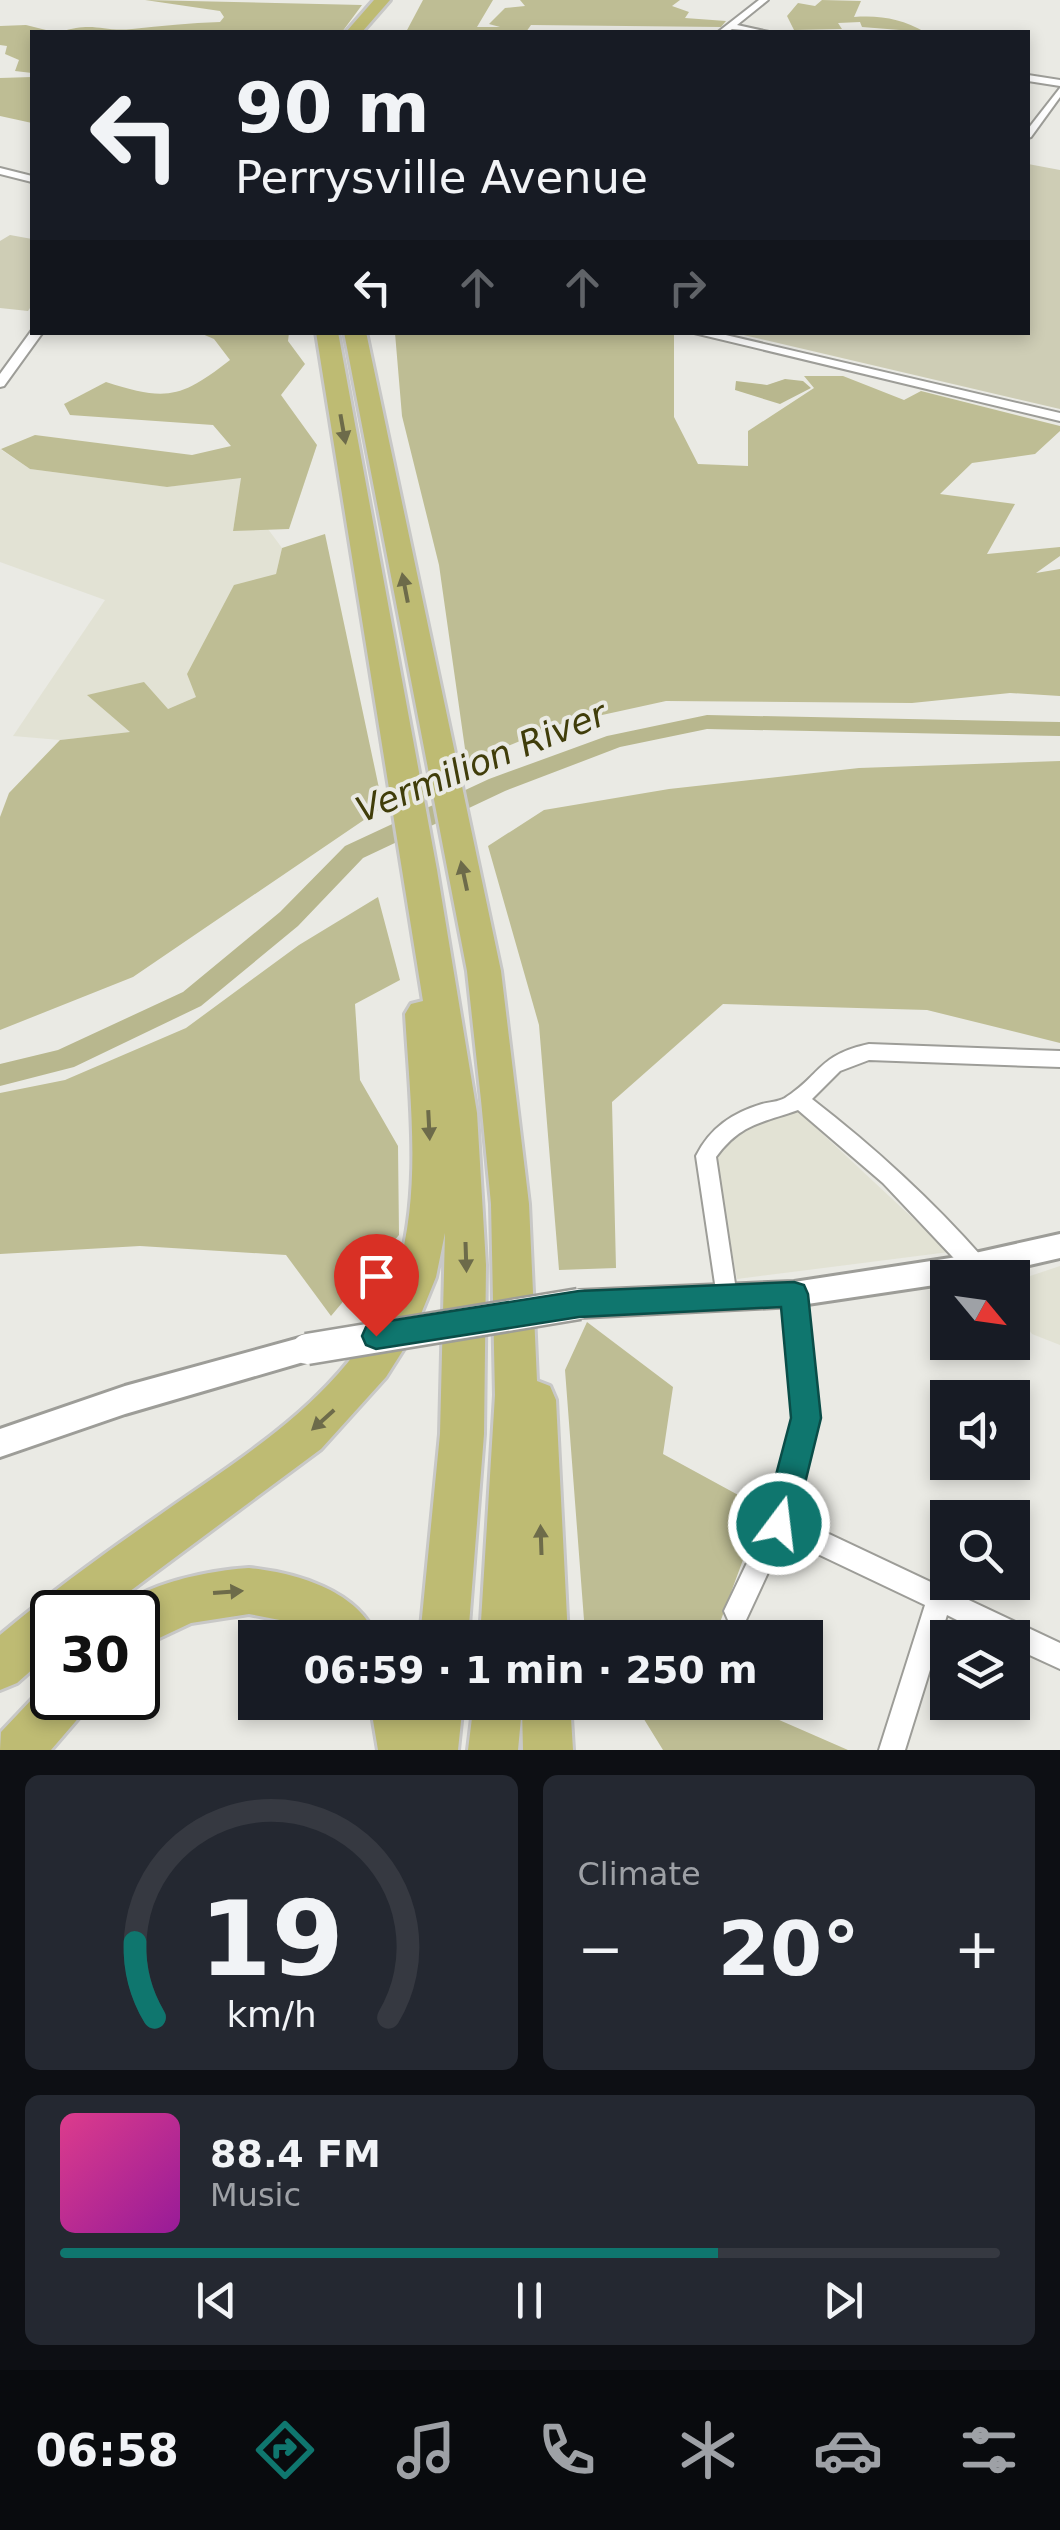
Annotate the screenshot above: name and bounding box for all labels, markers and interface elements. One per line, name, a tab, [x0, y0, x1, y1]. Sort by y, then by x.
text: 90 m	[235, 67, 430, 149]
icon: left	[70, 70, 200, 200]
text: Perrysville Avenue	[235, 151, 648, 204]
icon: left	[345, 260, 400, 315]
icon: ahead	[450, 260, 505, 315]
icon: ahead	[555, 260, 610, 315]
icon: right	[660, 260, 715, 315]
one-way arrow	[336, 413, 351, 445]
one-way arrow	[397, 572, 413, 603]
water label: Vermilion River	[350, 693, 614, 830]
one-way arrow	[456, 860, 471, 891]
one-way arrow	[421, 1109, 437, 1141]
pin	[334, 1234, 419, 1337]
one-way arrow	[458, 1242, 474, 1274]
icon: arrive	[349, 1249, 404, 1304]
north arrow	[930, 1260, 1030, 1360]
map controls	[930, 1260, 1030, 1720]
button: sound	[930, 1380, 1030, 1480]
one-way arrow	[311, 1408, 336, 1430]
position arrow	[727, 1472, 831, 1576]
button: search	[930, 1500, 1030, 1600]
one-way arrow	[532, 1524, 548, 1556]
one-way arrow	[213, 1584, 244, 1600]
speed limit sign: 30	[30, 1590, 160, 1720]
button: layers	[930, 1620, 1030, 1720]
text: 06:59 · 1 min · 250 m	[303, 1648, 758, 1692]
text: Climate	[578, 1855, 701, 1893]
text: 19	[199, 1878, 344, 2000]
text: 20°	[718, 1905, 860, 1993]
text: −	[578, 1917, 624, 1981]
text: +	[954, 1917, 1000, 1981]
text: km/h	[226, 1994, 316, 2035]
text: 88.4 FM	[210, 2132, 381, 2176]
text: Music	[210, 2176, 301, 2214]
icon: previous	[189, 2273, 244, 2328]
icon: pause	[502, 2273, 557, 2328]
icon: next	[816, 2273, 871, 2328]
icon: directions	[250, 2415, 320, 2485]
icon: music	[391, 2415, 461, 2485]
icon: phone	[532, 2415, 602, 2485]
icon: climate	[673, 2415, 743, 2485]
icon: car	[813, 2415, 883, 2485]
icon: filters	[954, 2415, 1024, 2485]
text: 06:58	[35, 2424, 179, 2477]

